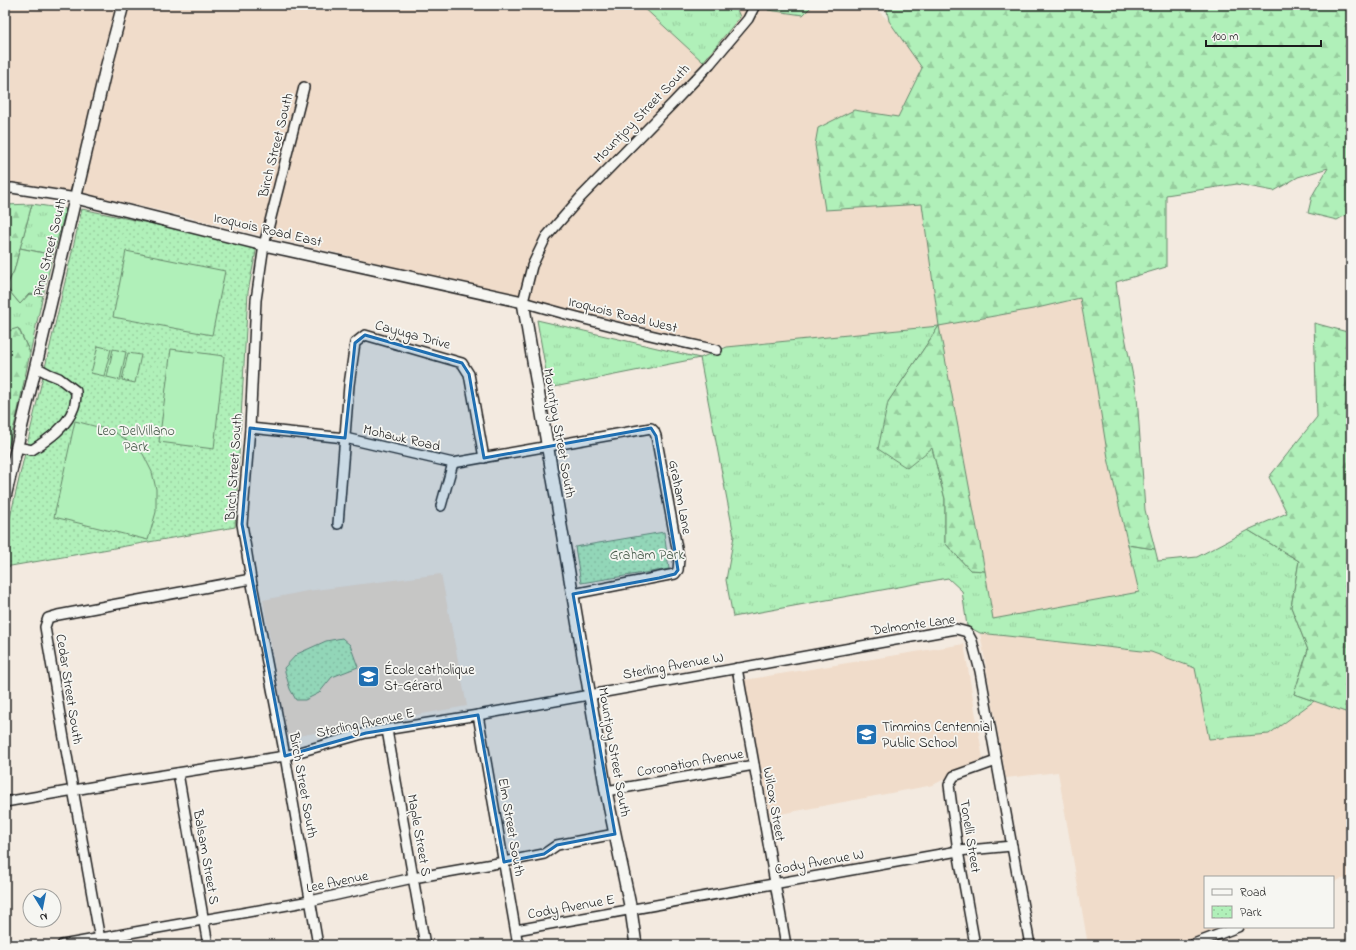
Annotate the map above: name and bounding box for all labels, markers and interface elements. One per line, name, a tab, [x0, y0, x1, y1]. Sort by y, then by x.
scale bar	[1206, 22, 1321, 48]
text: 100 m	[1212, 28, 1239, 46]
street label: Mountjoy Street South	[589, 60, 696, 169]
street label: Birch Street South	[253, 91, 300, 201]
street label: Pine Street South	[28, 196, 73, 299]
street label: Iroquois Road East	[211, 208, 324, 253]
street label: Iroquois Road West	[566, 292, 680, 339]
street label: Cayuga Drive	[372, 315, 454, 357]
street label: Mountjoy Street South	[536, 367, 580, 500]
street label: Birch Street South	[220, 413, 249, 522]
street label: Mohawk Road	[361, 419, 442, 458]
park label: Leo DelVillano Park	[97, 421, 175, 458]
street label: Graham Lane	[662, 458, 697, 537]
park label: Graham Park	[610, 545, 685, 566]
street label: Delmonte Lane	[869, 609, 957, 642]
street label: Cedar Street South	[49, 632, 88, 746]
street label: Sterling Avenue W	[621, 647, 726, 687]
place label: École catholique St-Gérard	[384, 660, 475, 697]
school or university icon: École catholique St-Gérard	[356, 664, 382, 690]
street label: Mountjoy Street South	[591, 686, 635, 819]
street label: Sterling Avenue E	[314, 703, 416, 745]
place label: Timmins Centennial Public School	[882, 717, 992, 754]
school or university icon: Timmins Centennial Public School	[853, 721, 879, 747]
street label: Birch Street South	[283, 730, 322, 840]
street label: Coronation Avenue	[635, 744, 746, 783]
street label: Wilcox Street	[757, 766, 790, 843]
street label: Elm Street South	[492, 776, 530, 878]
street label: Maple Street S	[401, 792, 436, 878]
street label: Tonelli Street	[953, 798, 986, 875]
street label: Balsam Street S	[187, 807, 224, 906]
street label: Cody Avenue W	[773, 844, 866, 882]
street label: Lee Avenue	[304, 865, 371, 899]
legend	[1204, 876, 1334, 928]
text: Road	[1240, 884, 1266, 902]
north arrow	[22, 888, 62, 928]
street label: Cody Avenue E	[526, 889, 617, 926]
text: Park	[1240, 904, 1262, 922]
text: N	[39, 908, 49, 925]

